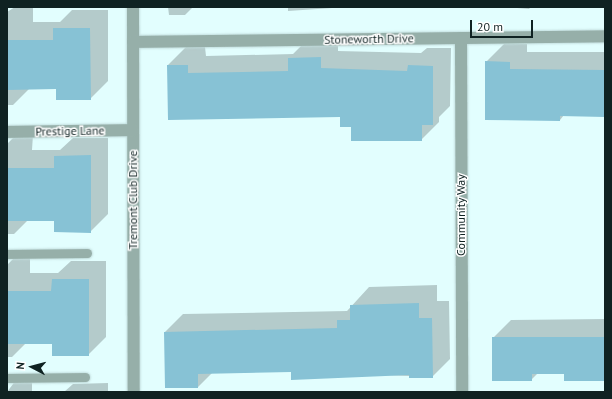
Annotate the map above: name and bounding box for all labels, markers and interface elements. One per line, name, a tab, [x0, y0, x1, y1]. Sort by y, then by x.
scale bar	[472, 12, 535, 38]
text: 20 m	[477, 19, 503, 34]
street label: Stoneworth Drive	[324, 31, 414, 47]
street label: Prestige Lane	[35, 123, 105, 139]
street label: Tremont Club Drive	[126, 151, 140, 249]
street label: Community Way	[454, 174, 468, 256]
north arrow	[12, 347, 52, 387]
text: N	[13, 361, 27, 370]

